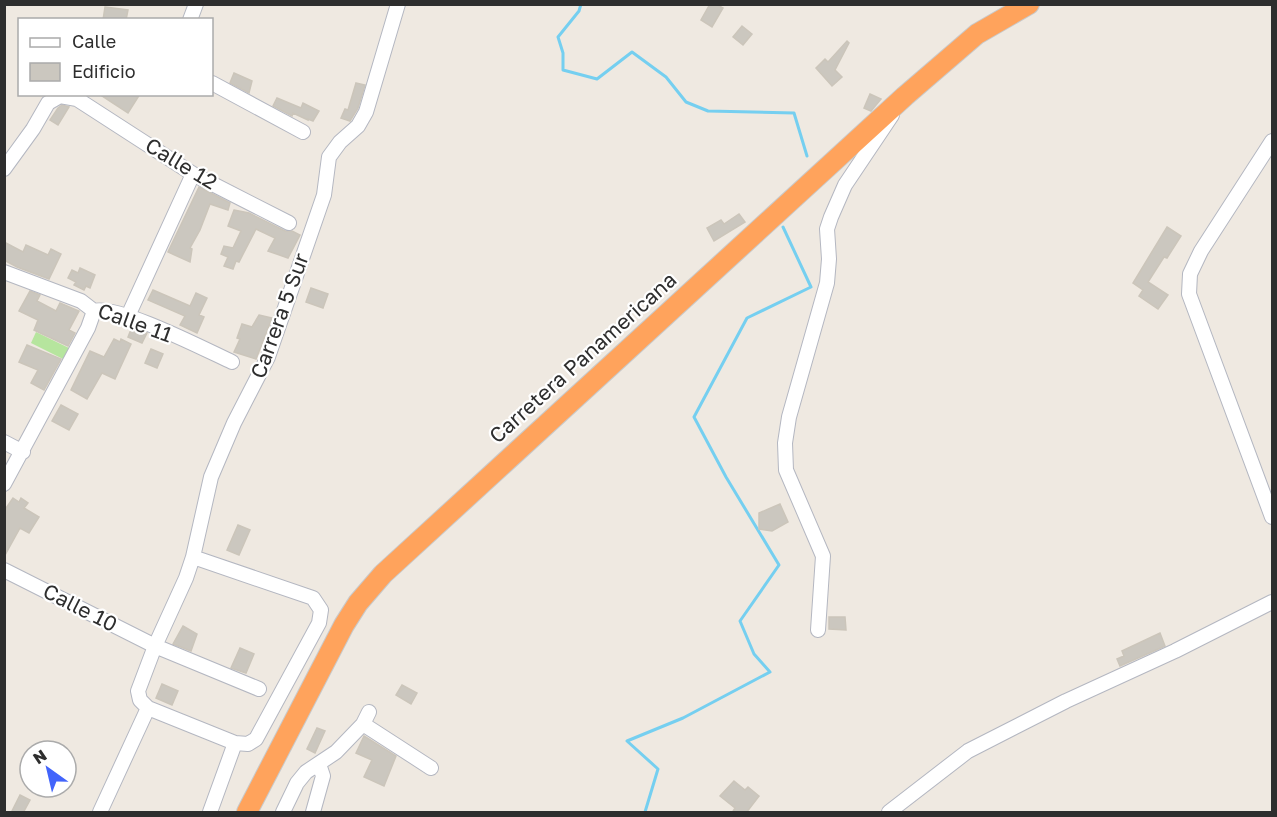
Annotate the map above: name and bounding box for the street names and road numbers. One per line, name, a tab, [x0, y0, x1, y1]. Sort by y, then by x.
street label: Calle 12	[141, 132, 222, 195]
street label: Carrera 5 Sur	[244, 249, 314, 382]
street label: Carretera Panamericana	[483, 266, 681, 448]
street label: Calle 11	[95, 297, 176, 347]
street label: Calle 10	[39, 577, 122, 637]

